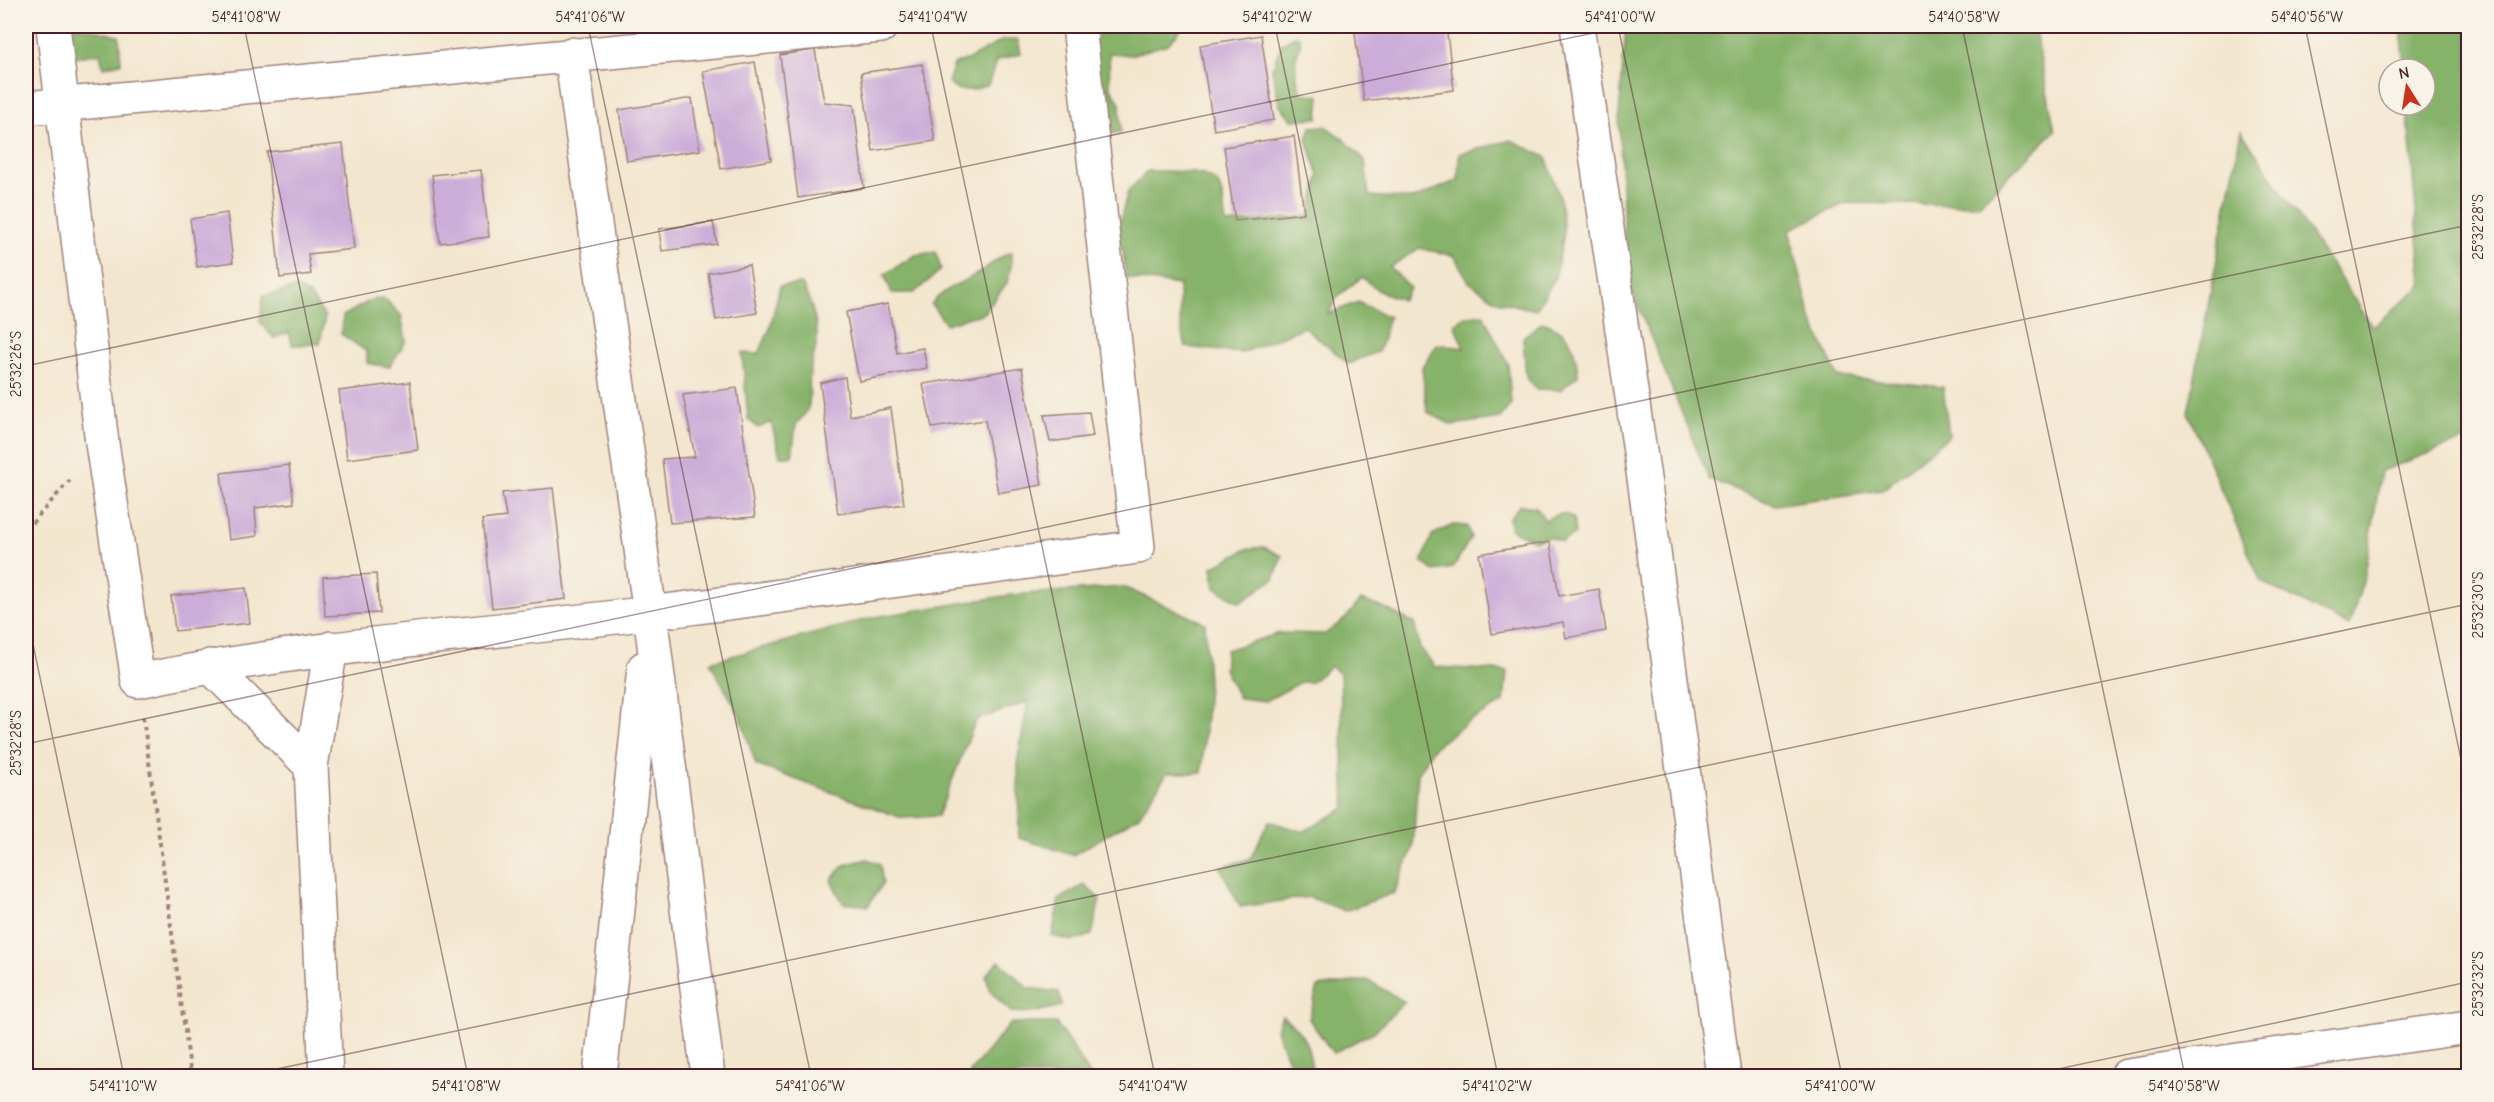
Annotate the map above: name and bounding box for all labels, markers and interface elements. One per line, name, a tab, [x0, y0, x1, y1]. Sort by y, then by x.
text: 54°41'08"W	[211, 8, 281, 26]
text: 54°41'06"W	[555, 8, 625, 26]
text: 54°41'04"W	[899, 8, 967, 26]
text: 54°41'02"W	[1242, 8, 1312, 26]
text: 54°41'00"W	[1585, 8, 1655, 26]
text: 54°40'58"W	[1928, 8, 2000, 26]
text: 54°40'56"W	[2271, 8, 2343, 26]
north arrow	[2377, 57, 2437, 117]
text: N	[2397, 63, 2411, 83]
text: 25°32'28"S	[2469, 194, 2487, 260]
text: 25°32'26"S	[7, 331, 25, 397]
text: 25°32'30"S	[2469, 571, 2487, 639]
text: 25°32'28"S	[7, 710, 25, 776]
text: 25°32'32"S	[2469, 951, 2487, 1017]
text: 54°41'10"W	[89, 1077, 157, 1095]
text: 54°41'08"W	[431, 1077, 501, 1095]
text: 54°41'06"W	[775, 1077, 845, 1095]
text: 54°41'04"W	[1119, 1077, 1187, 1095]
text: 54°41'02"W	[1462, 1077, 1532, 1095]
text: 54°41'00"W	[1805, 1077, 1875, 1095]
text: 54°40'58"W	[2148, 1077, 2220, 1095]

